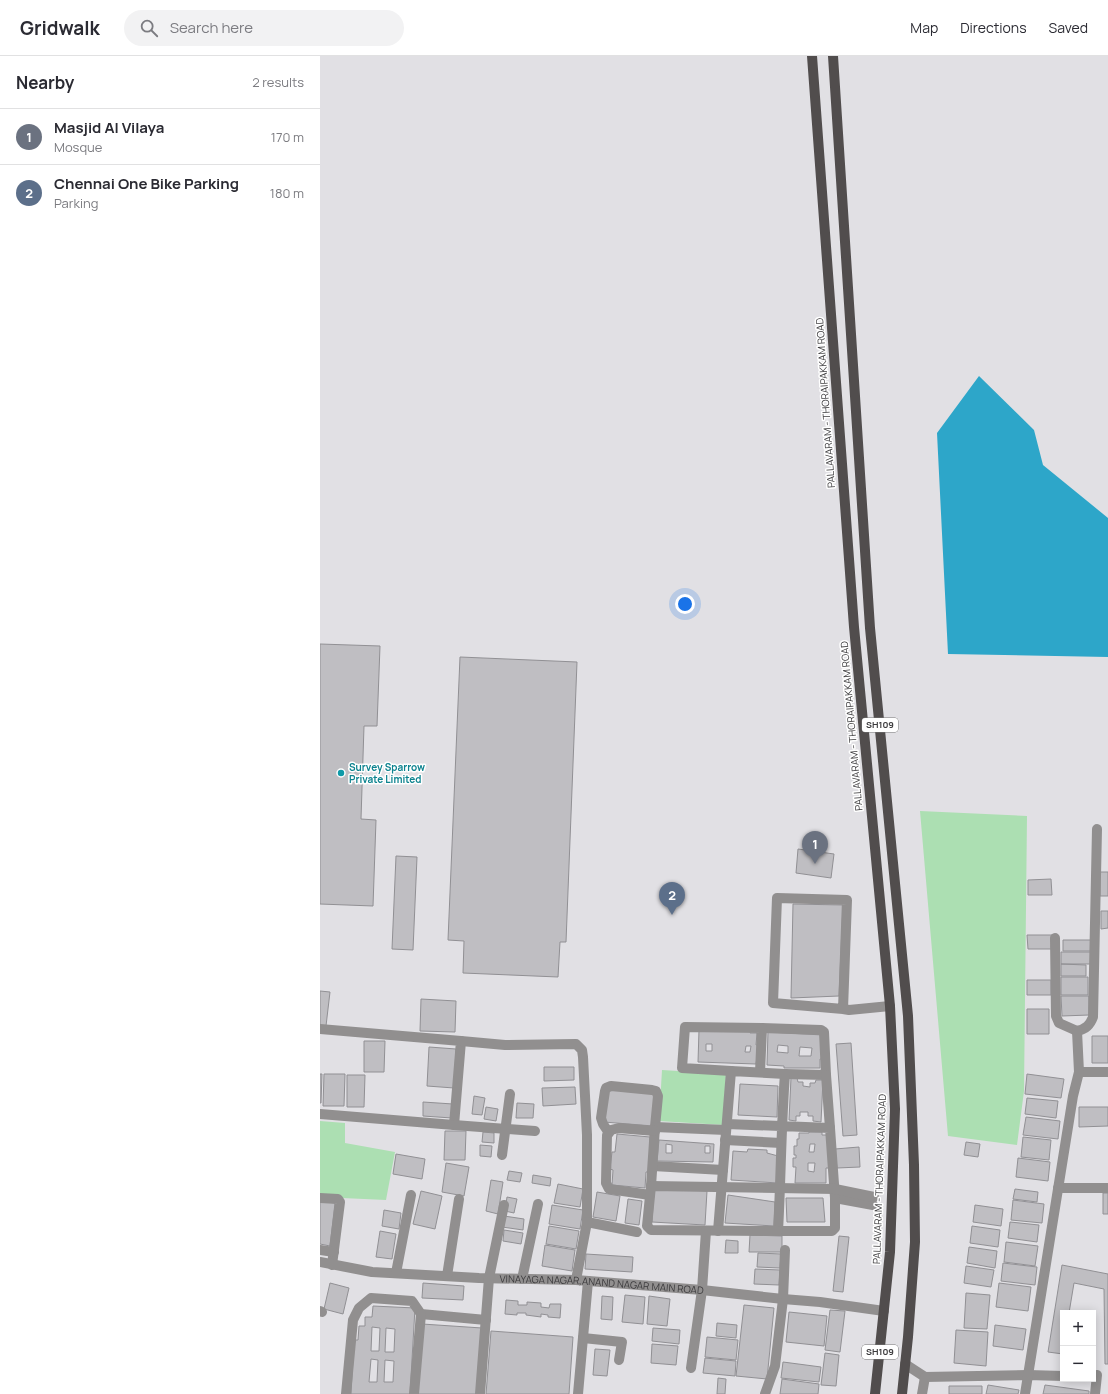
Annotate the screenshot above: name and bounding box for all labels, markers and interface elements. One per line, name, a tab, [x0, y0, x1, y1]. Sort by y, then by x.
search box	[124, 10, 404, 46]
text: Gridwalk	[20, 15, 100, 41]
icon: search	[138, 17, 160, 39]
text: Search here	[170, 17, 253, 38]
text: Map	[910, 18, 938, 37]
text: Directions	[960, 18, 1027, 37]
text: Saved	[1049, 18, 1088, 37]
text: Nearby	[16, 71, 74, 94]
text: 2 results	[252, 73, 304, 91]
text: Masjid Al Vilaya	[54, 117, 164, 138]
text: 1	[26, 128, 32, 146]
text: 170 m	[271, 128, 304, 146]
text: Mosque	[54, 138, 102, 156]
text: Chennai One Bike Parking	[54, 173, 239, 194]
text: 2	[25, 184, 33, 202]
text: 180 m	[270, 184, 304, 202]
text: Parking	[54, 194, 98, 212]
street label: PALLAVARAM - THORAIPAKKAM ROAD	[812, 317, 838, 489]
your location	[675, 594, 695, 614]
street label: PALLAVARAM - THORAIPAKKAM ROAD	[837, 640, 865, 812]
road number: SH109	[862, 718, 898, 732]
place label: Survey Sparrow Private Limited	[349, 760, 425, 786]
marker: Survey Sparrow Private Limited	[336, 768, 346, 778]
pin: 1	[802, 831, 828, 864]
pin: 2	[659, 882, 685, 915]
street label: PALLAVARAM - THORAIPAKKAM ROAD	[869, 1093, 889, 1264]
street label: VINAYAGA NAGAR,ANAND NAGAR MAIN ROAD	[499, 1271, 705, 1297]
map controls	[1060, 1310, 1096, 1382]
button: +	[1060, 1310, 1096, 1346]
road number: SH109	[862, 1345, 898, 1359]
button: −	[1060, 1346, 1096, 1382]

